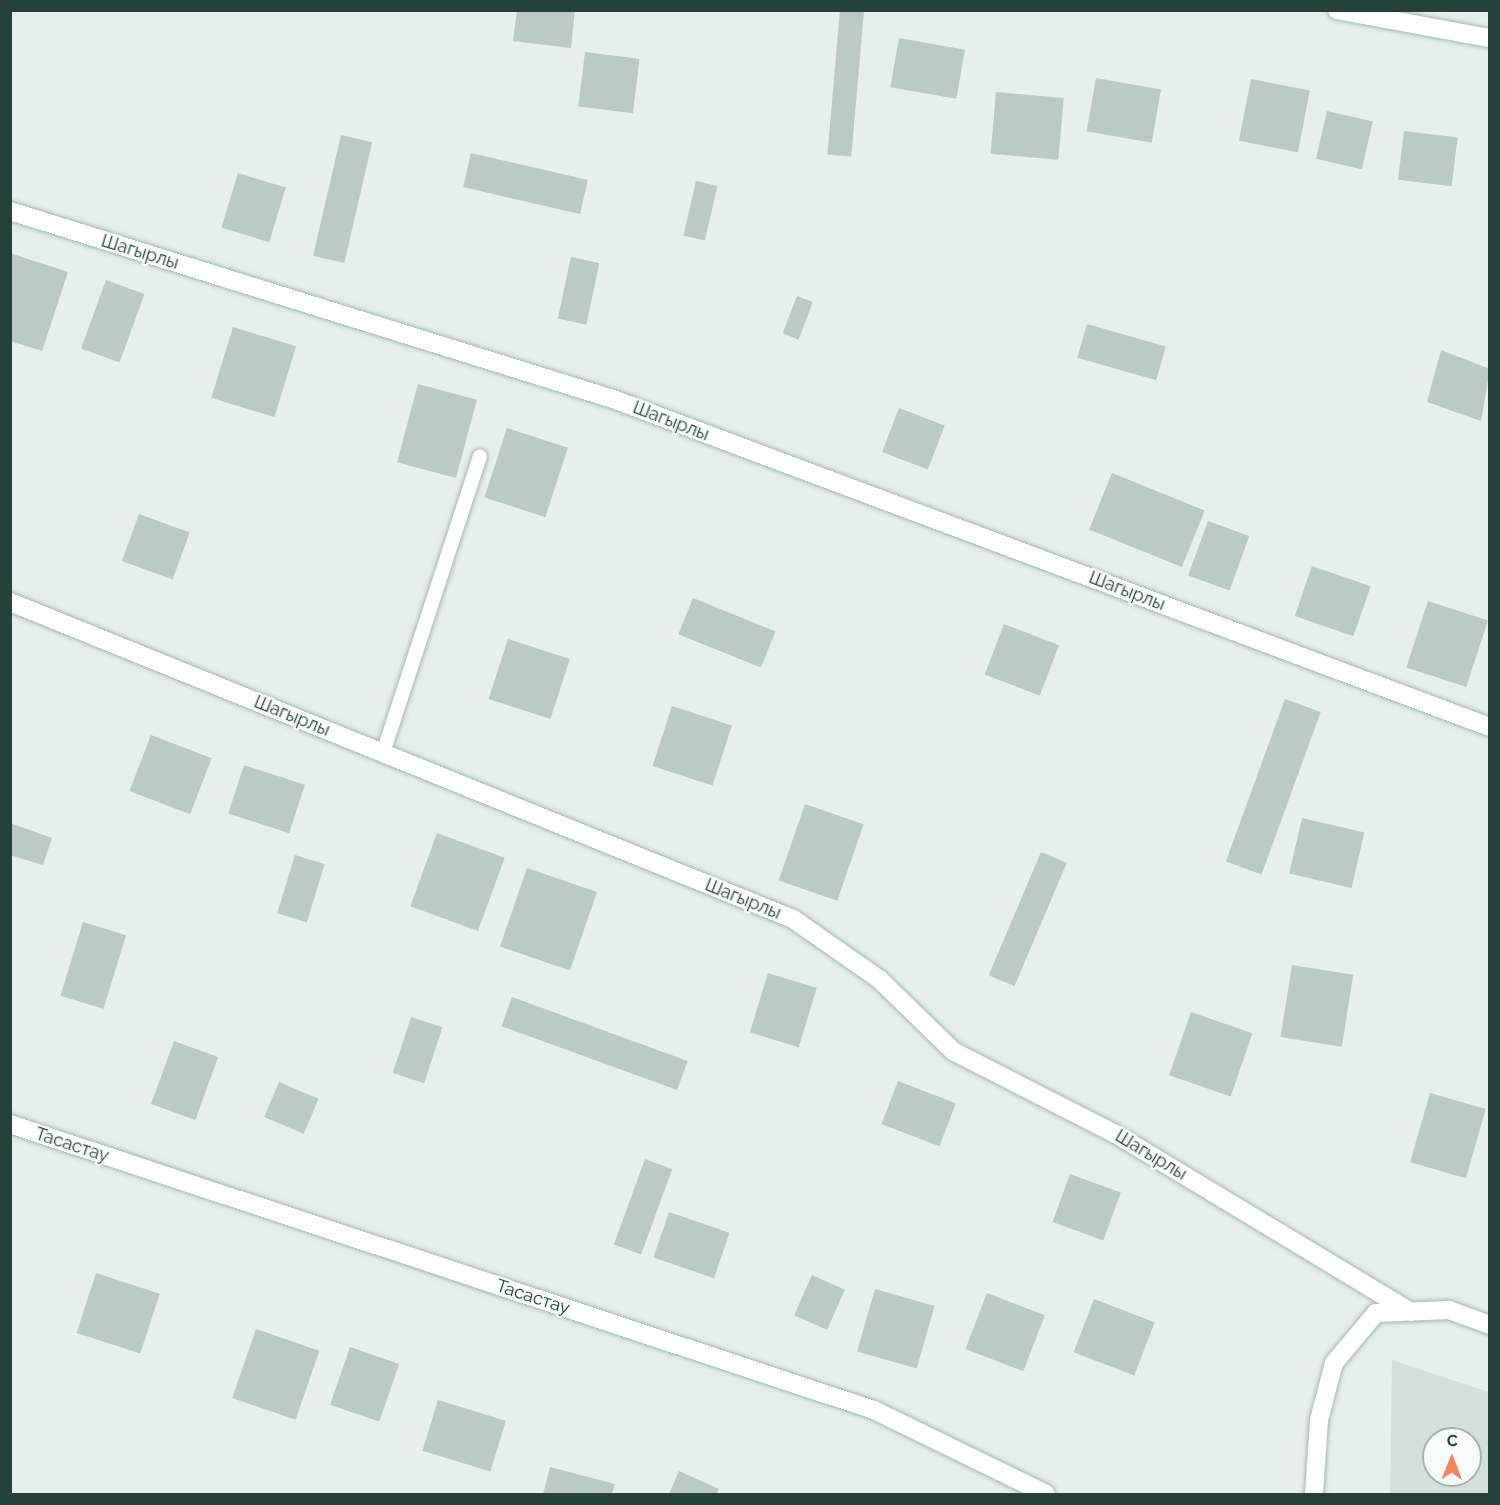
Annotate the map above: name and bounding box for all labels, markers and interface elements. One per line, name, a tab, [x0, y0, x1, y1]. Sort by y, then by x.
street label: Шагырлы	[99, 230, 181, 274]
street label: Шагырлы	[630, 397, 712, 445]
street label: Шагырлы	[1086, 567, 1168, 615]
street label: Шагырлы	[251, 691, 333, 741]
street label: Шагырлы	[702, 874, 784, 924]
street label: Тасастау	[32, 1123, 112, 1167]
street label: Шагырлы	[1111, 1125, 1191, 1185]
street label: Тасастау	[493, 1275, 573, 1319]
north arrow	[1422, 1427, 1482, 1487]
text: С	[1447, 1431, 1458, 1450]

